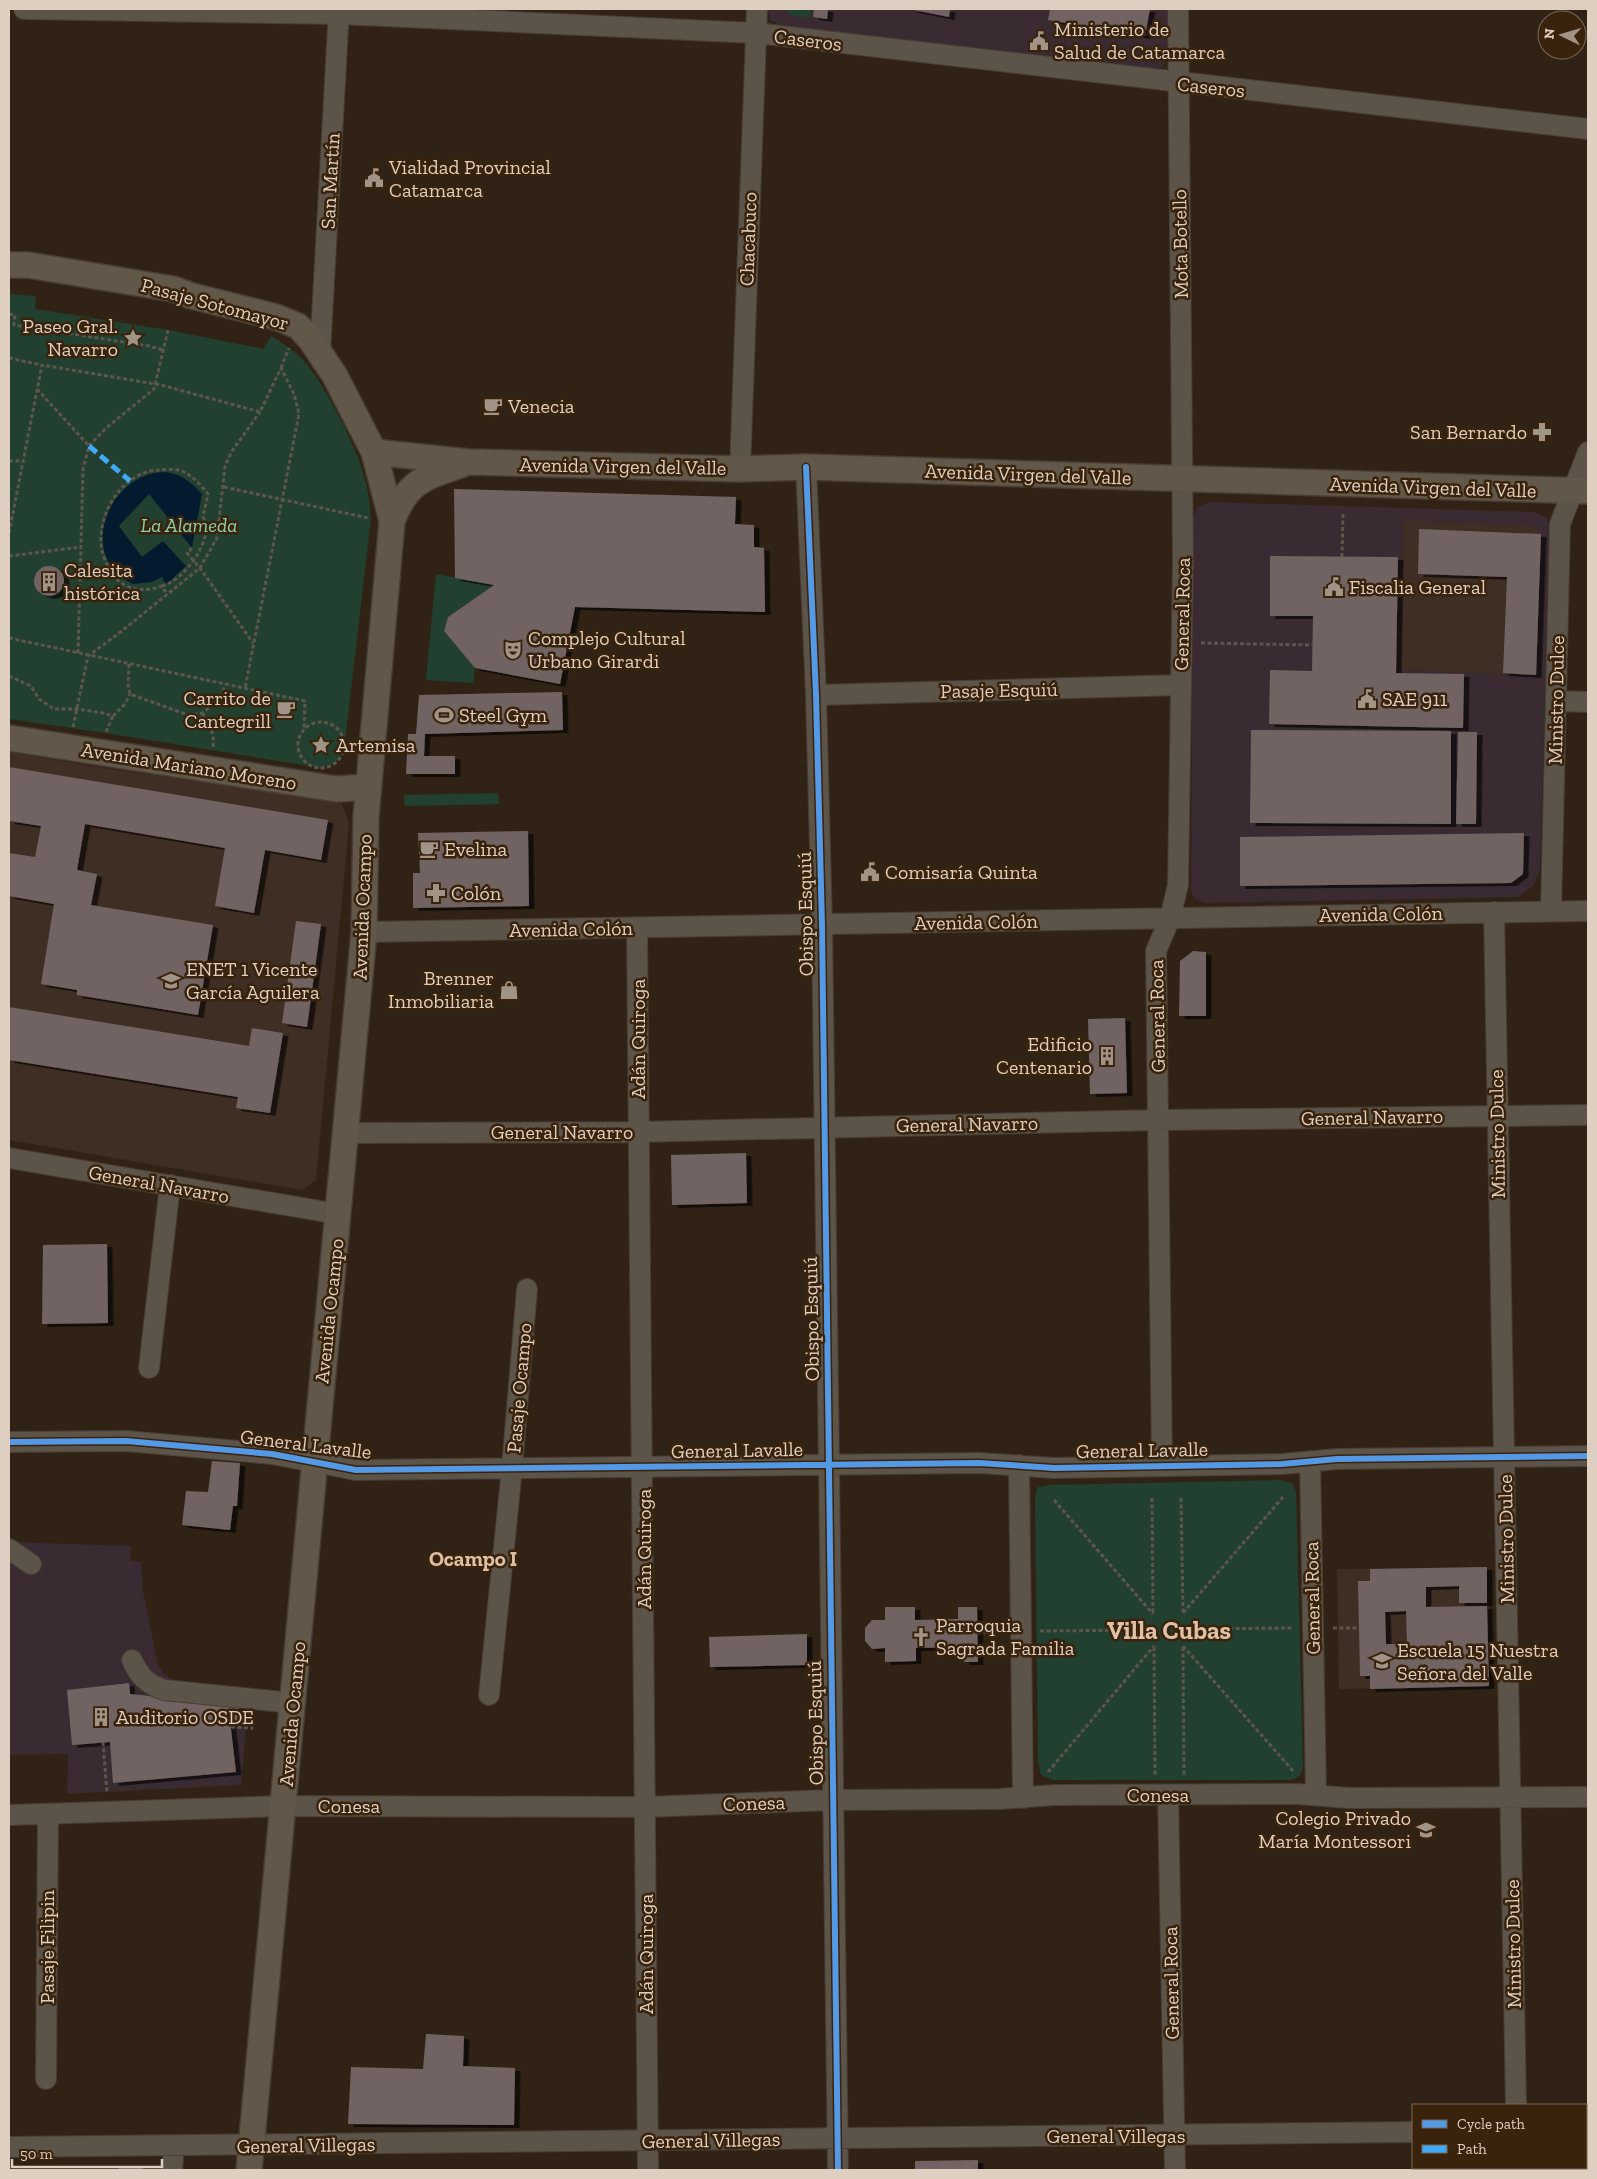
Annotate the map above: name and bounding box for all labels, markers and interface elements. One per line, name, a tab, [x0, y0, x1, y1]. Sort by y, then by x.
north arrow	[1537, 10, 1587, 60]
place label: Ministerio de Salud de Catamarca	[1054, 17, 1226, 64]
street label: Caseros	[773, 24, 843, 56]
text: N	[1541, 28, 1559, 40]
public building icon: Ministerio de Salud de Catamarca	[1028, 30, 1050, 52]
street label: Caseros	[1176, 72, 1246, 102]
street label: San Martín	[315, 132, 345, 230]
place label: Vialidad Provincial Catamarca	[388, 155, 551, 202]
public building icon: Vialidad Provincial Catamarca	[363, 167, 385, 189]
street label: Mota Botello	[1167, 189, 1193, 299]
street label: Chacabuco	[734, 192, 762, 286]
street label: Pasaje Sotomayor	[138, 273, 292, 335]
place label: Paseo Gral. Navarro	[23, 314, 118, 361]
place icon: Paseo Gral. Navarro	[122, 327, 144, 349]
place label: Venecia	[507, 394, 575, 418]
cafe icon: Venecia	[482, 395, 504, 417]
place label: San Bernardo	[1410, 420, 1527, 444]
pharmacy icon: San Bernardo	[1531, 421, 1553, 443]
street label: Avenida Virgen del Valle	[519, 452, 727, 480]
street label: Avenida Virgen del Valle	[924, 458, 1132, 490]
street label: Avenida Virgen del Valle	[1329, 471, 1537, 503]
park label: La Alameda	[141, 513, 237, 537]
street label: General Roca	[1169, 557, 1195, 671]
place label: Calesita histórica	[64, 558, 140, 605]
building icon: Calesita histórica	[38, 571, 60, 593]
place label: Fiscalia General	[1349, 575, 1486, 599]
public building icon: Fiscalia General	[1323, 576, 1345, 598]
place label: Complejo Cultural Urbano Girardi	[528, 626, 685, 673]
street label: Ministro Dulce	[1543, 635, 1569, 765]
theatre icon: Complejo Cultural Urbano Girardi	[502, 639, 524, 661]
street label: Pasaje Esquiú	[940, 677, 1058, 703]
place label: Carrito de Cantegrill	[183, 686, 271, 733]
place label: SAE 911	[1382, 687, 1448, 711]
public building icon: SAE 911	[1356, 688, 1378, 710]
cafe icon: Carrito de Cantegrill	[275, 698, 297, 720]
place label: Steel Gym	[459, 703, 548, 727]
sports icon: Steel Gym	[433, 704, 455, 726]
place label: Artemisa	[336, 733, 416, 757]
place icon: Artemisa	[310, 734, 332, 756]
street label: Avenida Mariano Moreno	[80, 737, 298, 795]
street label: Avenida Ocampo	[347, 834, 377, 980]
place label: Evelina	[444, 837, 507, 861]
cafe icon: Evelina	[418, 838, 440, 860]
street label: Obispo Esquiú	[792, 852, 818, 976]
place label: Comisaría Quinta	[885, 860, 1038, 884]
public building icon: Comisaría Quinta	[859, 861, 881, 883]
place label: Colón	[451, 881, 502, 905]
pharmacy icon: Colón	[425, 882, 447, 904]
street label: Avenida Colón	[1319, 901, 1444, 927]
street label: Avenida Colón	[914, 909, 1039, 935]
street label: Avenida Colón	[509, 916, 634, 942]
place label: ENET 1 Vicente García Aguilera	[186, 957, 320, 1004]
street label: General Roca	[1144, 959, 1170, 1073]
place label: Brenner Inmobiliaria	[388, 966, 494, 1013]
school or university icon: ENET 1 Vicente García Aguilera	[160, 970, 182, 992]
shop icon: Brenner Inmobiliaria	[498, 979, 520, 1001]
street label: Adán Quiroga	[626, 979, 650, 1099]
place label: Edificio Centenario	[996, 1032, 1092, 1079]
building icon: Edificio Centenario	[1096, 1045, 1118, 1067]
street label: Ministro Dulce	[1484, 1069, 1510, 1199]
street label: General Navarro	[1301, 1104, 1443, 1130]
street label: General Navarro	[896, 1111, 1038, 1137]
street label: General Navarro	[491, 1120, 633, 1144]
street label: General Navarro	[87, 1160, 231, 1208]
street label: Avenida Ocampo	[309, 1237, 349, 1385]
street label: Obispo Esquiú	[798, 1257, 824, 1381]
street label: Pasaje Ocampo	[501, 1322, 537, 1454]
street label: General Lavalle	[239, 1424, 373, 1464]
street label: General Lavalle	[671, 1437, 803, 1463]
street label: General Lavalle	[1076, 1437, 1208, 1463]
street label: Ministro Dulce	[1493, 1474, 1519, 1604]
street label: Adán Quiroga	[632, 1489, 656, 1609]
street label: General Roca	[1299, 1541, 1325, 1655]
district label: Ocampo I	[429, 1546, 517, 1571]
place label: Parroquia Sagrada Familia	[936, 1613, 1075, 1660]
district label: Villa Cubas	[1107, 1615, 1231, 1645]
church icon: Parroquia Sagrada Familia	[910, 1626, 932, 1648]
place label: Escuela 15 Nuestra Señora del Valle	[1397, 1638, 1559, 1685]
street label: Avenida Ocampo	[274, 1640, 310, 1788]
school or university icon: Escuela 15 Nuestra Señora del Valle	[1371, 1650, 1393, 1672]
street label: Obispo Esquiú	[802, 1661, 828, 1785]
place label: Auditorio OSDE	[116, 1705, 254, 1729]
building icon: Auditorio OSDE	[90, 1706, 112, 1728]
street label: Conesa	[1127, 1783, 1190, 1807]
street label: Conesa	[722, 1790, 786, 1816]
street label: Conesa	[318, 1794, 381, 1818]
place label: Colegio Privado María Montessori	[1258, 1806, 1411, 1853]
school or university icon: Colegio Privado María Montessori	[1415, 1819, 1437, 1841]
street label: Ministro Dulce	[1500, 1879, 1526, 2009]
street label: Pasaje Filipin	[35, 1889, 59, 2004]
street label: Adán Quiroga	[634, 1894, 658, 2014]
street label: General Roca	[1158, 1926, 1184, 2040]
legend	[1412, 2104, 1587, 2169]
text: Cycle path	[1457, 2115, 1526, 2133]
street label: General Villegas	[1047, 2124, 1185, 2148]
street label: General Villegas	[641, 2127, 781, 2153]
street label: General Villegas	[236, 2132, 376, 2158]
scale bar	[12, 2136, 162, 2168]
text: Path	[1457, 2140, 1487, 2158]
text: 50 m	[20, 2145, 53, 2163]

